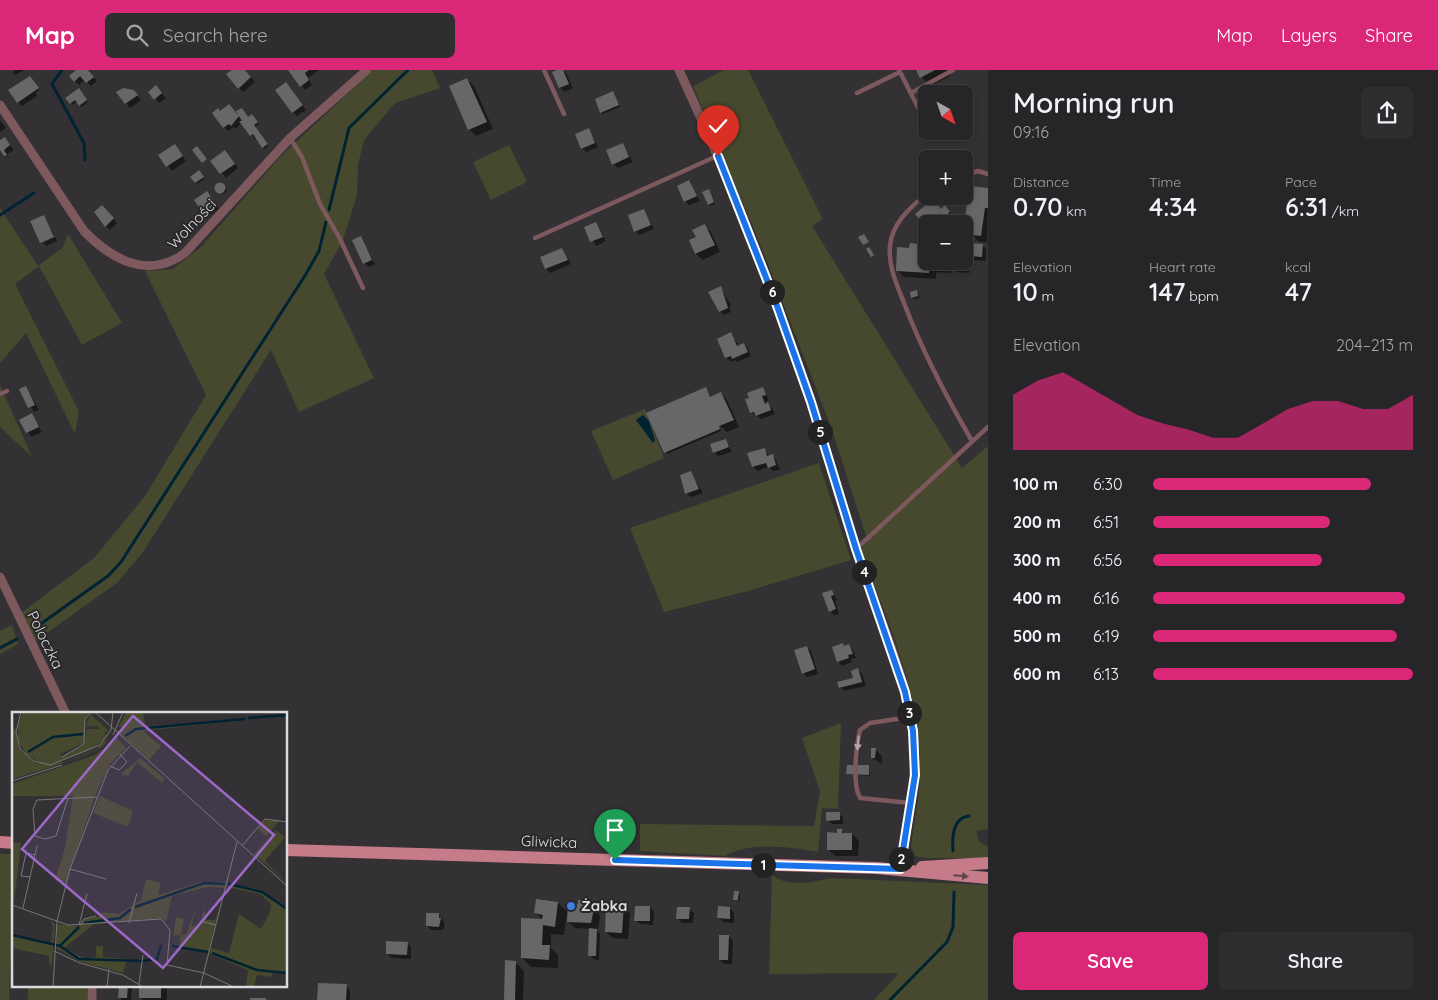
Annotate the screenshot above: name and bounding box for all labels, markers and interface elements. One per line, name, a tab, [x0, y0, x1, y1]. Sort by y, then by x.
search box	[105, 13, 455, 58]
text: Map	[25, 20, 75, 50]
icon: search	[123, 21, 151, 49]
text: Search here	[163, 23, 268, 47]
text: Map	[1216, 24, 1253, 47]
text: Layers	[1281, 24, 1337, 47]
text: Share	[1365, 24, 1413, 47]
north arrow	[918, 85, 972, 140]
map controls	[918, 85, 973, 270]
text: Morning run	[1013, 85, 1174, 120]
button: share	[1361, 87, 1413, 139]
pin	[697, 105, 739, 156]
icon: check	[704, 112, 732, 140]
text: 09:16	[1013, 122, 1049, 142]
button: +	[918, 150, 973, 205]
text: Distance	[1013, 173, 1069, 191]
text: Time	[1149, 173, 1181, 191]
text: Pace	[1285, 173, 1317, 191]
text: 0.70	[1013, 191, 1062, 222]
text: 4:34	[1149, 191, 1197, 222]
text: 6:31	[1285, 191, 1328, 222]
street label: Wolności	[163, 195, 220, 253]
text: km	[1062, 202, 1087, 220]
text: /km	[1328, 202, 1359, 220]
button: −	[918, 215, 973, 270]
text: Elevation	[1013, 258, 1072, 276]
text: Heart rate	[1149, 258, 1216, 276]
text: kcal	[1285, 258, 1311, 276]
text: 10	[1013, 276, 1038, 307]
text: 147	[1149, 276, 1185, 307]
text: 47	[1285, 276, 1312, 307]
pin: 6	[760, 280, 784, 304]
text: 6	[769, 283, 776, 301]
text: m	[1038, 287, 1054, 305]
text: bpm	[1185, 287, 1219, 305]
text: Elevation	[1013, 335, 1080, 355]
text: 204–213 m	[1336, 335, 1413, 355]
pin: 5	[808, 420, 832, 444]
text: 5	[816, 423, 825, 441]
text: 100 m	[1013, 474, 1058, 494]
text: 6:30	[1093, 474, 1123, 494]
text: 200 m	[1013, 512, 1061, 532]
text: 6:51	[1093, 512, 1119, 532]
text: 300 m	[1013, 550, 1060, 570]
text: 6:56	[1093, 550, 1122, 570]
pin: 4	[852, 560, 876, 584]
text: 4	[860, 563, 869, 581]
text: 400 m	[1013, 588, 1061, 608]
text: 6:16	[1093, 588, 1119, 608]
street label: Poloczka	[23, 608, 68, 672]
text: 500 m	[1013, 626, 1061, 646]
text: 6:19	[1093, 626, 1119, 646]
text: 600 m	[1013, 664, 1061, 684]
text: 6:13	[1093, 664, 1119, 684]
pin: 3	[896, 700, 922, 726]
text: 3	[906, 704, 913, 722]
inset map	[12, 712, 288, 988]
one-way arrow	[854, 735, 862, 751]
pin	[594, 809, 636, 860]
icon: arrive	[601, 816, 629, 844]
street label: Gliwicka	[520, 831, 578, 852]
pin: 2	[888, 846, 914, 872]
text: 2	[898, 850, 905, 868]
pin: 1	[750, 852, 776, 878]
text: 1	[761, 856, 766, 874]
one-way arrow	[953, 873, 969, 881]
place label: Żabka	[581, 896, 627, 915]
marker: Żabka	[565, 900, 577, 912]
button: Save	[1013, 932, 1208, 990]
button: Share	[1218, 932, 1413, 990]

